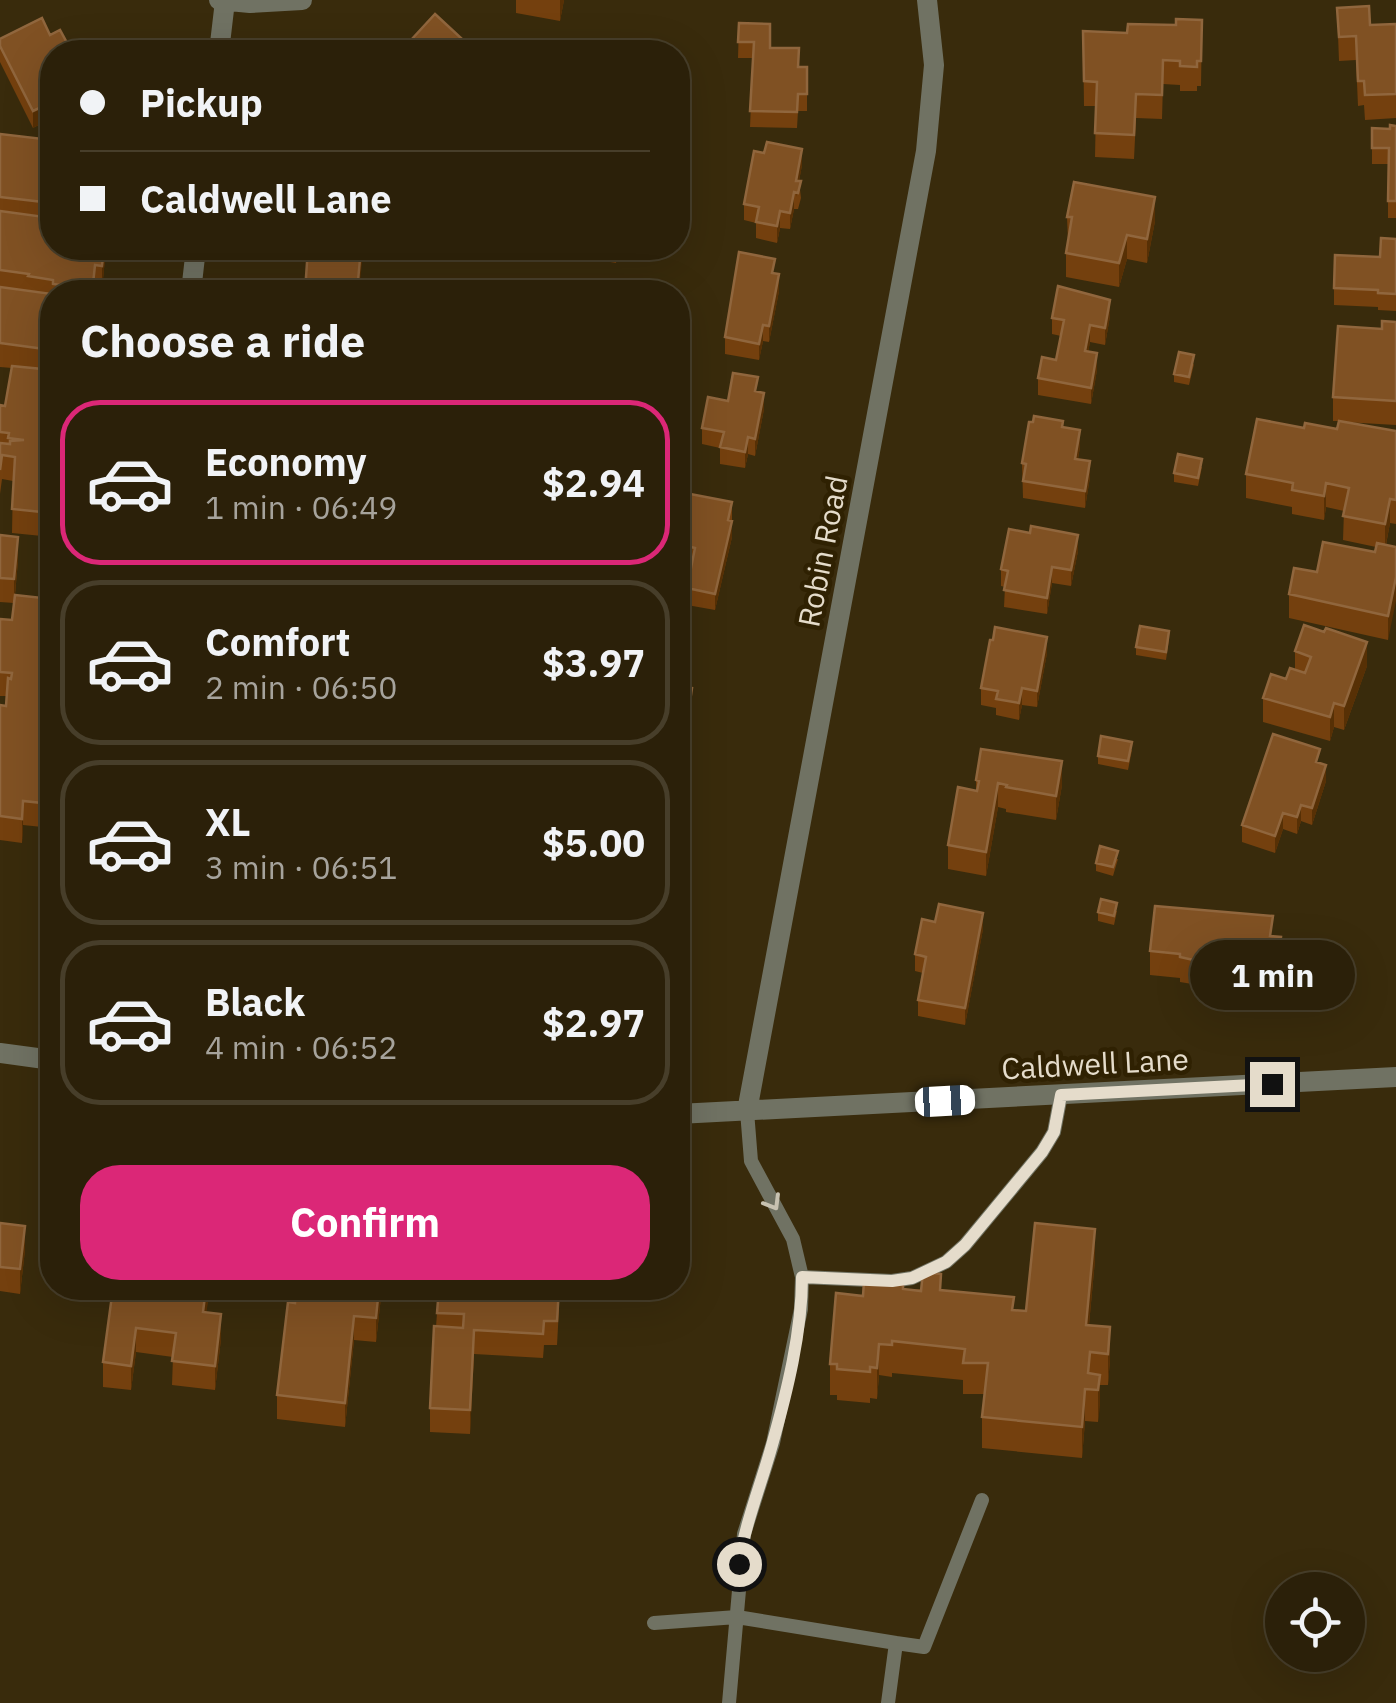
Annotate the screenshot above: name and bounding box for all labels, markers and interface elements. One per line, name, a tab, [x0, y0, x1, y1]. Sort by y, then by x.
text: Pickup	[140, 78, 263, 127]
text: Caldwell Lane	[140, 174, 392, 223]
text: Choose a ride	[80, 311, 365, 369]
text: Economy	[205, 437, 367, 486]
icon: car	[85, 438, 175, 528]
text: $2.94	[542, 458, 645, 507]
street label: Robin Road	[788, 472, 856, 630]
text: 1 min · 06:49	[205, 486, 398, 528]
text: Comfort	[205, 617, 350, 666]
icon: car	[85, 618, 175, 708]
text: $3.97	[542, 638, 645, 687]
text: 2 min · 06:50	[205, 666, 398, 708]
text: XL	[205, 797, 251, 846]
icon: car	[85, 798, 175, 888]
text: $5.00	[542, 818, 645, 867]
text: 3 min · 06:51	[205, 846, 398, 888]
callout: 1 min	[1190, 939, 1354, 1009]
text: 1 min	[1231, 954, 1314, 996]
text: Black	[205, 977, 305, 1026]
icon: car	[85, 978, 175, 1068]
text: $2.97	[542, 998, 645, 1047]
text: 4 min · 06:52	[205, 1026, 398, 1068]
street label: Caldwell Lane	[1000, 1039, 1190, 1087]
route end	[1250, 1062, 1295, 1107]
car	[914, 1084, 976, 1118]
button: Confirm	[80, 1165, 650, 1280]
one-way arrow	[761, 1192, 780, 1210]
route start	[717, 1542, 762, 1587]
map controls	[1265, 1572, 1365, 1672]
button: locate	[1265, 1572, 1365, 1672]

